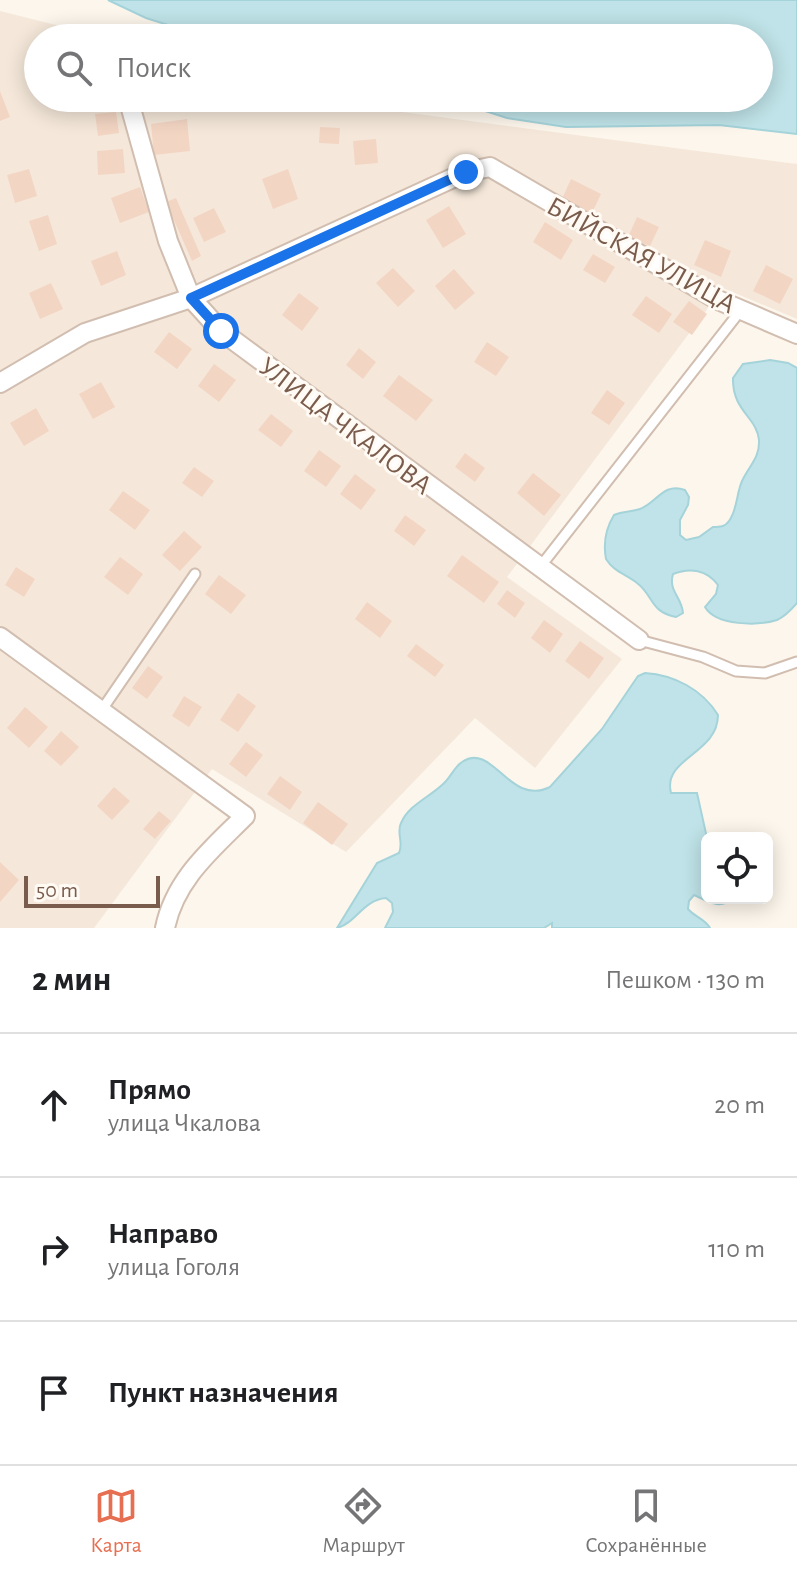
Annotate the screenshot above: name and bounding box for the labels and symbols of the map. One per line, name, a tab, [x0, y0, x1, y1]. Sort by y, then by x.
route end	[448, 154, 484, 190]
street label: БИЙСКАЯ УЛИЦА	[542, 191, 741, 319]
route start	[203, 313, 239, 349]
street label: УЛИЦА ЧКАЛОВА	[253, 353, 436, 500]
scale bar	[24, 872, 160, 908]

